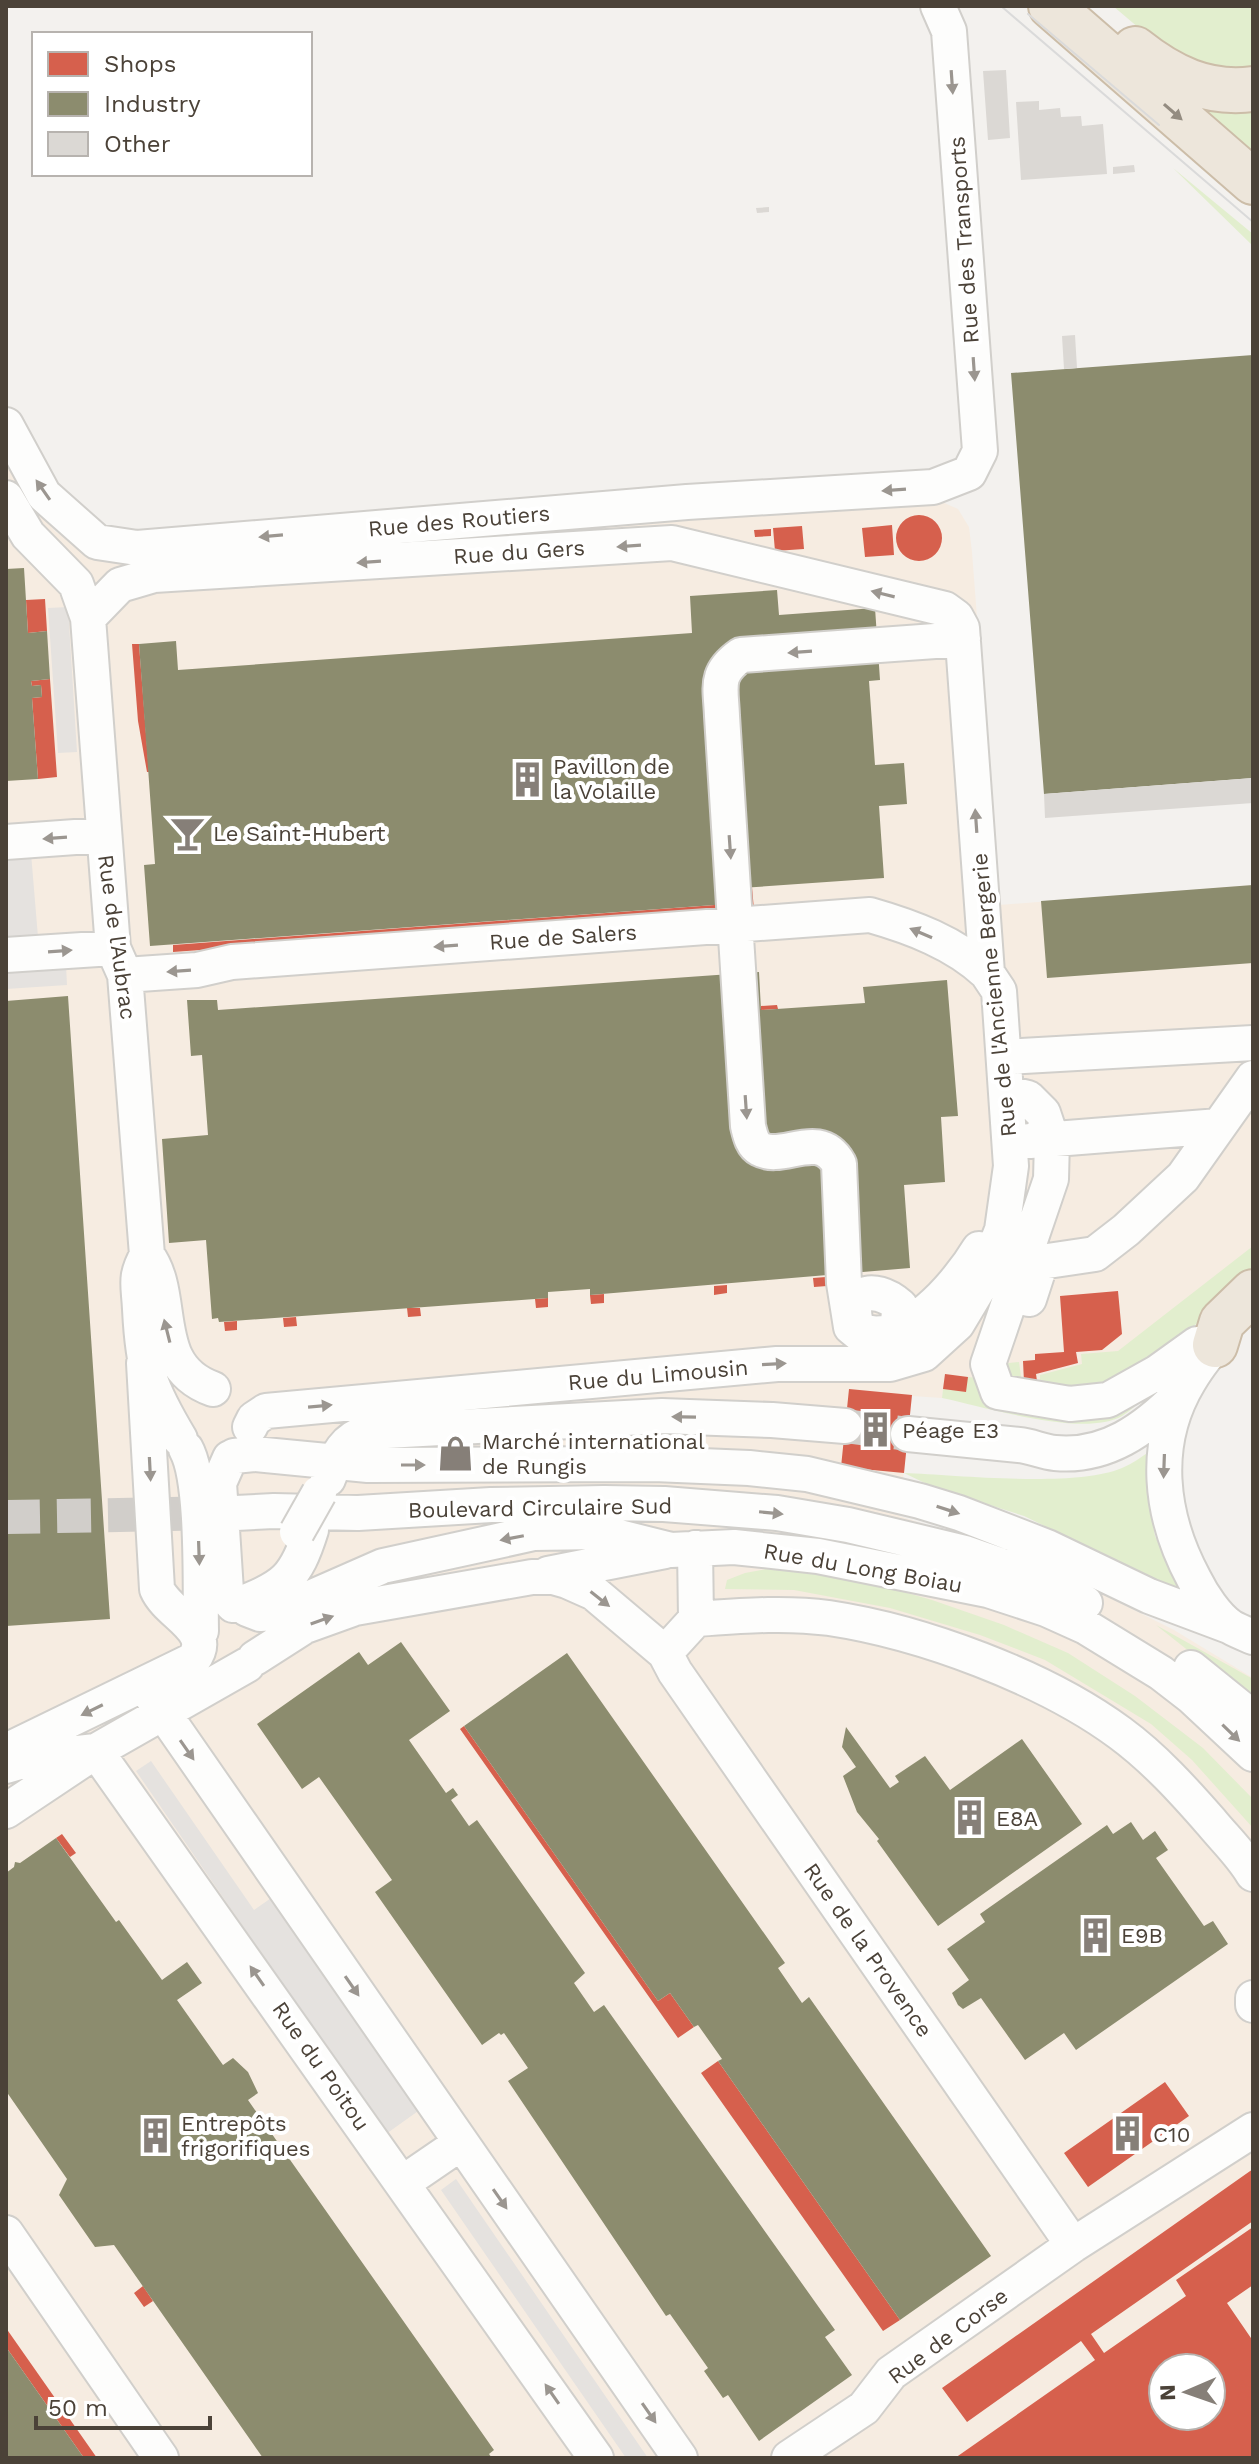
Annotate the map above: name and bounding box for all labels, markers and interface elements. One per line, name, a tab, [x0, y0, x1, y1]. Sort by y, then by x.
legend	[32, 32, 312, 176]
text: Shops	[104, 50, 176, 78]
one-way arrow	[946, 70, 959, 95]
text: Industry	[104, 90, 201, 118]
one-way arrow	[1163, 103, 1183, 120]
text: Other	[104, 130, 171, 158]
street label: Rue des Transports	[944, 136, 984, 344]
one-way arrow	[968, 357, 981, 382]
one-way arrow	[35, 479, 51, 501]
one-way arrow	[881, 484, 906, 497]
street label: Rue des Routiers	[367, 501, 551, 541]
one-way arrow	[258, 530, 283, 543]
street label: Rue du Gers	[452, 535, 586, 569]
one-way arrow	[616, 539, 641, 552]
one-way arrow	[356, 556, 381, 569]
one-way arrow	[870, 587, 895, 600]
one-way arrow	[787, 646, 812, 659]
place label: Pavillon de la Volaille	[553, 754, 670, 804]
building icon: Pavillon de la Volaille	[508, 760, 546, 798]
one-way arrow	[969, 808, 982, 833]
bar icon: Le Saint-Hubert	[168, 814, 206, 852]
place label: Le Saint-Hubert	[213, 821, 385, 846]
one-way arrow	[42, 832, 67, 845]
one-way arrow	[724, 835, 737, 860]
street label: Rue de l'Ancienne Bergerie	[967, 852, 1021, 1138]
street label: Rue de l'Aubrac	[93, 853, 141, 1021]
street label: Rue de Salers	[488, 919, 638, 955]
one-way arrow	[909, 926, 933, 939]
one-way arrow	[433, 940, 458, 953]
one-way arrow	[48, 944, 73, 957]
one-way arrow	[166, 965, 191, 978]
one-way arrow	[740, 1095, 753, 1120]
one-way arrow	[161, 1318, 173, 1343]
street label: Rue du Limousin	[567, 1355, 749, 1395]
one-way arrow	[762, 1358, 788, 1371]
one-way arrow	[308, 1399, 333, 1412]
one-way arrow	[671, 1411, 696, 1423]
building icon: Péage E3	[857, 1411, 895, 1449]
place label: Péage E3	[902, 1418, 999, 1443]
place label: Marché international de Rungis	[482, 1429, 705, 1479]
shop icon: Marché international de Rungis	[437, 1435, 475, 1473]
one-way arrow	[1157, 1454, 1170, 1479]
one-way arrow	[144, 1457, 157, 1482]
one-way arrow	[401, 1459, 426, 1471]
street label: Boulevard Circulaire Sud	[408, 1493, 672, 1523]
one-way arrow	[937, 1504, 961, 1517]
one-way arrow	[759, 1507, 784, 1520]
one-way arrow	[499, 1532, 524, 1545]
street label: Rue du Long Boiau	[762, 1538, 964, 1598]
one-way arrow	[192, 1541, 205, 1566]
one-way arrow	[590, 1591, 610, 1607]
one-way arrow	[310, 1613, 334, 1625]
one-way arrow	[80, 1703, 103, 1717]
one-way arrow	[1221, 1723, 1240, 1741]
one-way arrow	[179, 1739, 194, 1760]
building icon: E8A	[951, 1799, 989, 1837]
place label: E8A	[996, 1806, 1038, 1831]
street label: Rue de la Provence	[799, 1858, 937, 2042]
building icon: E9B	[1076, 1916, 1114, 1954]
place label: E9B	[1121, 1923, 1163, 1948]
one-way arrow	[249, 1965, 265, 1986]
one-way arrow	[344, 1975, 359, 1996]
street label: Rue du Poitou	[267, 1997, 375, 2135]
place label: Entrepôts frigorifiques	[181, 2111, 310, 2161]
building icon: C10	[1108, 2115, 1146, 2153]
building icon: Entrepôts frigorifiques	[136, 2117, 174, 2155]
place label: C10	[1153, 2122, 1190, 2147]
one-way arrow	[492, 2189, 507, 2210]
street label: Rue de Corse	[883, 2283, 1013, 2389]
north arrow	[1147, 2352, 1227, 2432]
scale bar	[36, 2380, 210, 2430]
one-way arrow	[545, 2384, 560, 2405]
text: N	[1155, 2384, 1180, 2401]
text: 50 m	[48, 2394, 108, 2422]
one-way arrow	[641, 2402, 656, 2423]

